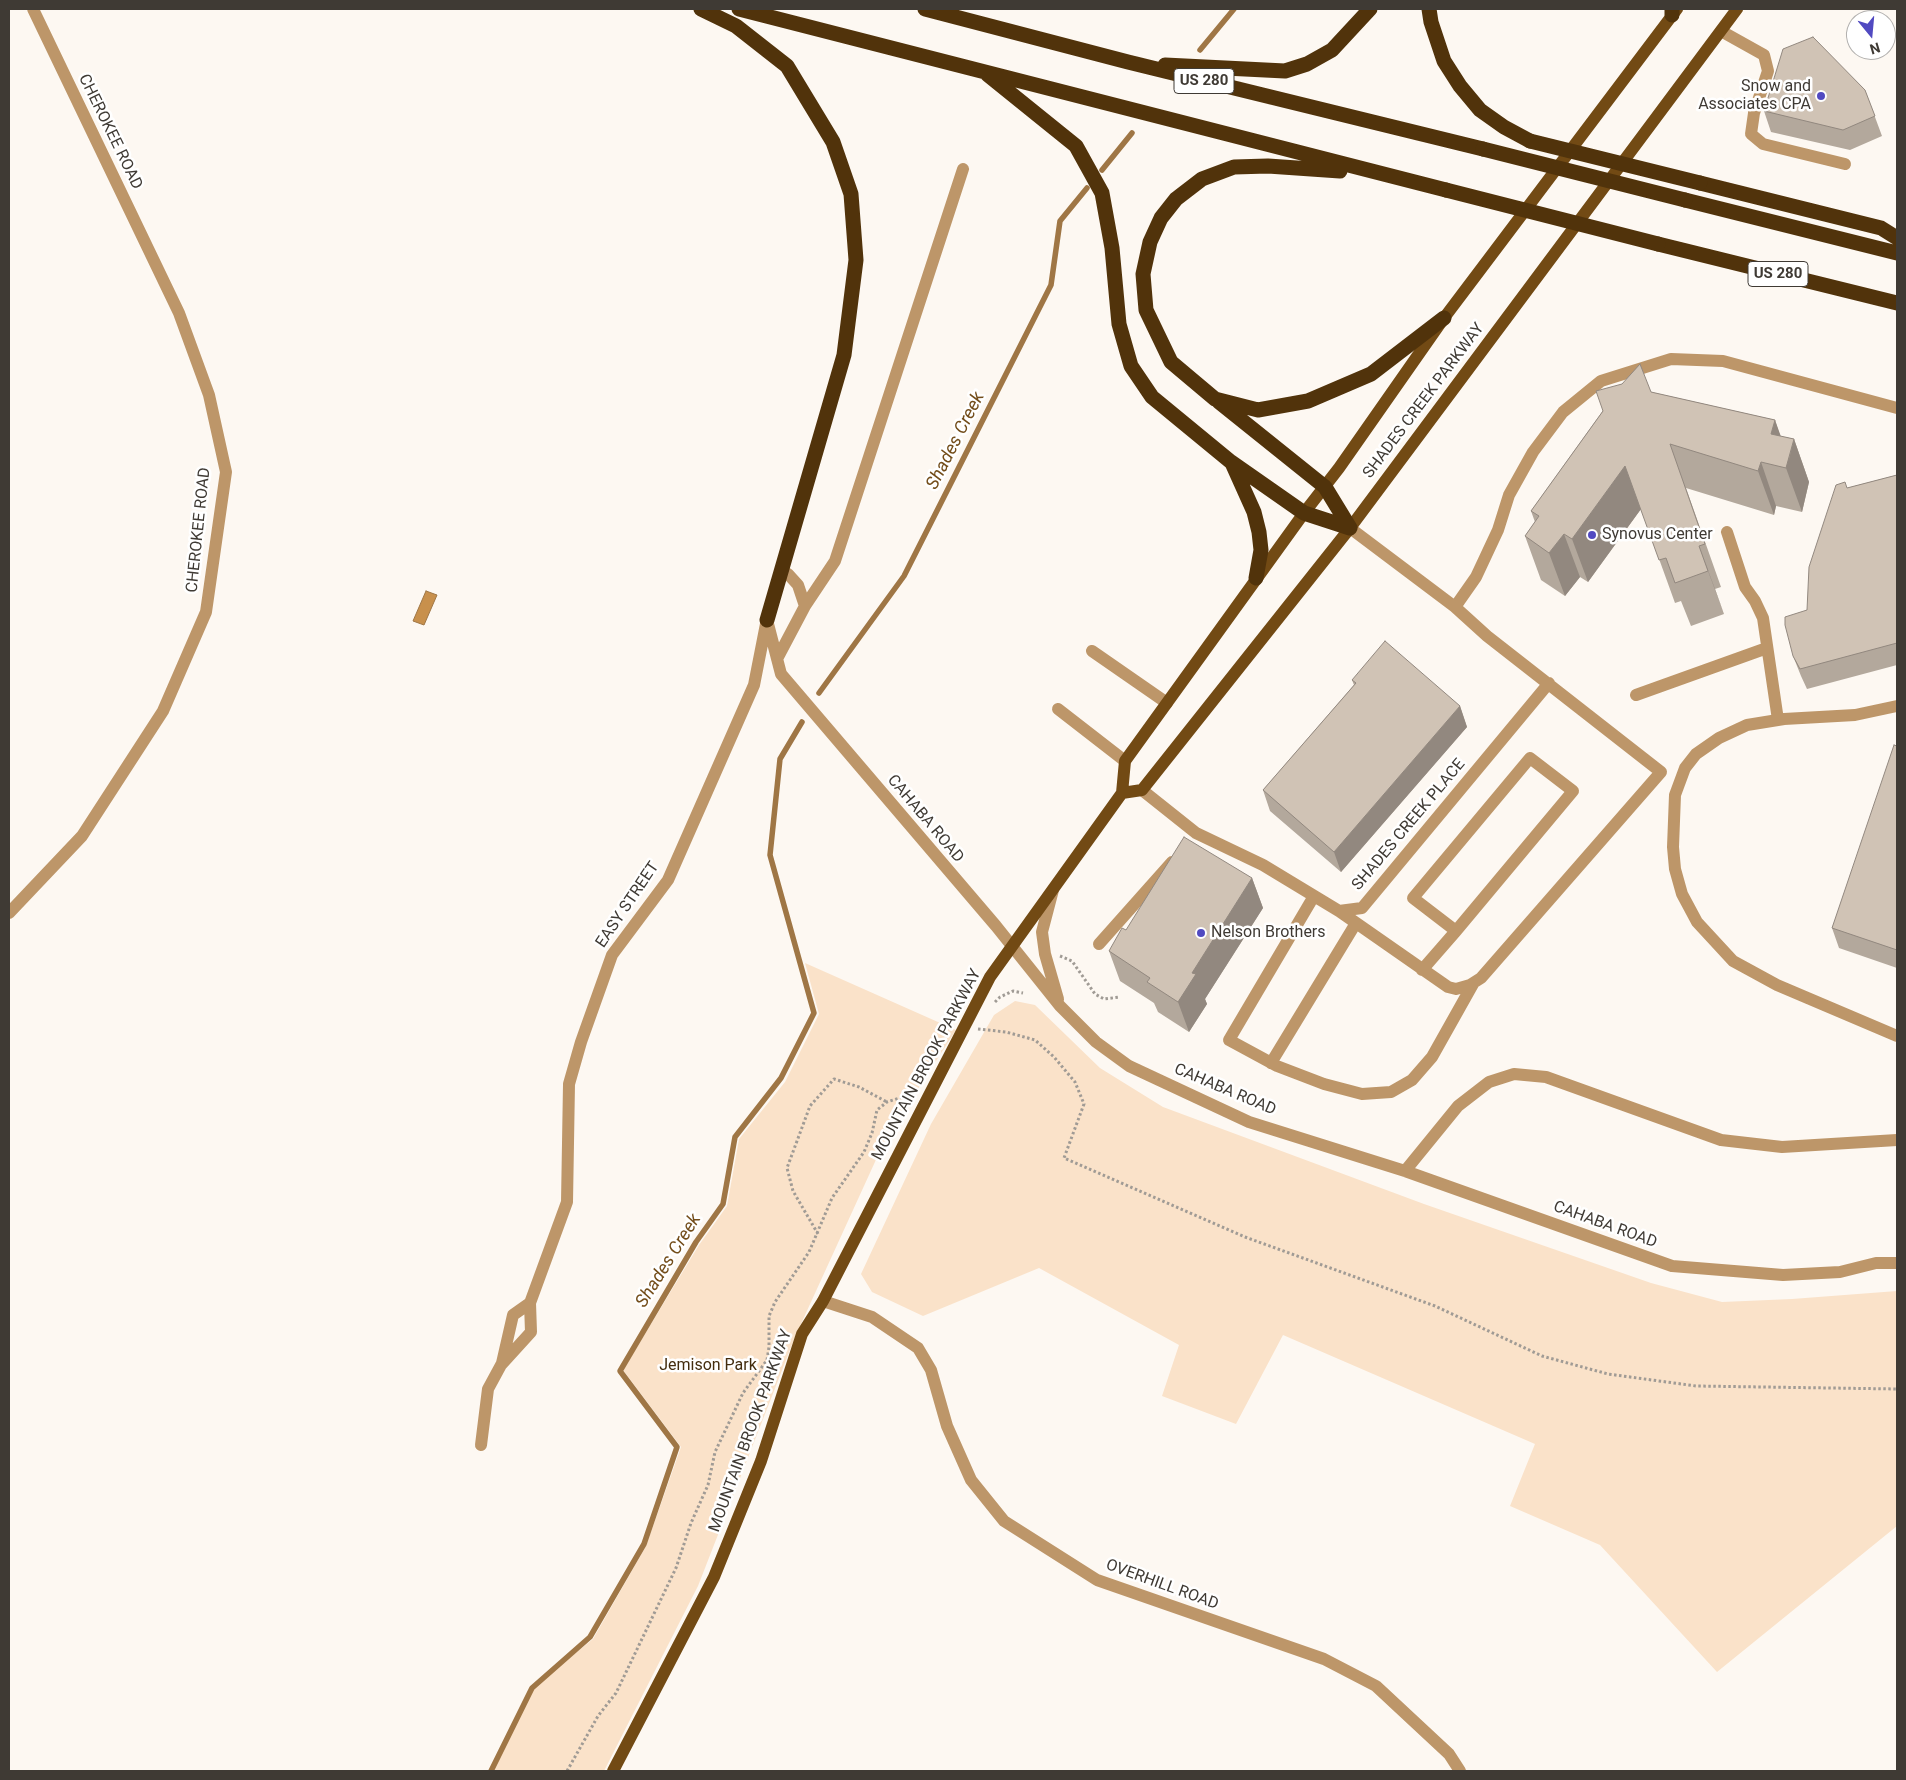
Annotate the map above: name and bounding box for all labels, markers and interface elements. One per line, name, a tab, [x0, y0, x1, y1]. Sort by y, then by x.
north arrow	[1846, 10, 1896, 60]
text: N	[1868, 39, 1882, 57]
road number: US 280	[1174, 68, 1234, 94]
street label: CHEROKEE ROAD	[74, 71, 146, 193]
place label: Snow and Associates CPA	[1698, 77, 1811, 115]
marker: Snow and Associates CPA	[1815, 90, 1827, 102]
road number: US 280	[1748, 262, 1808, 286]
street label: SHADES CREEK PARKWAY	[1359, 320, 1489, 482]
water label: Shades Creek	[922, 389, 990, 493]
street label: CHEROKEE ROAD	[183, 467, 215, 593]
place label: Synovus Center	[1602, 525, 1713, 545]
marker: Synovus Center	[1586, 529, 1598, 541]
street label: SHADES CREEK PLACE	[1348, 755, 1470, 895]
street label: CAHABA ROAD	[883, 771, 967, 867]
street label: EASY STREET	[592, 858, 664, 952]
place label: Nelson Brothers	[1211, 923, 1326, 943]
marker: Nelson Brothers	[1195, 927, 1207, 939]
street label: MOUNTAIN BROOK PARKWAY	[868, 966, 986, 1164]
street label: CAHABA ROAD	[1171, 1060, 1279, 1120]
street label: CAHABA ROAD	[1551, 1197, 1659, 1253]
water label: Shades Creek	[632, 1210, 706, 1312]
street label: MOUNTAIN BROOK PARKWAY	[705, 1327, 797, 1535]
park label: Jemison Park	[659, 1356, 757, 1376]
street label: OVERHILL ROAD	[1103, 1556, 1221, 1614]

